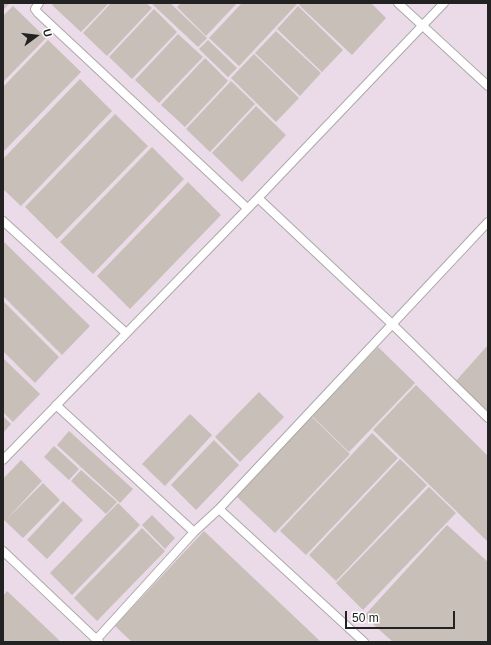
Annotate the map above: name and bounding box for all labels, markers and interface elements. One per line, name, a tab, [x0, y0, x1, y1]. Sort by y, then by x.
north arrow	[16, 16, 56, 56]
text: U	[41, 27, 54, 38]
scale bar	[347, 603, 457, 629]
text: 50 m	[352, 611, 379, 625]

